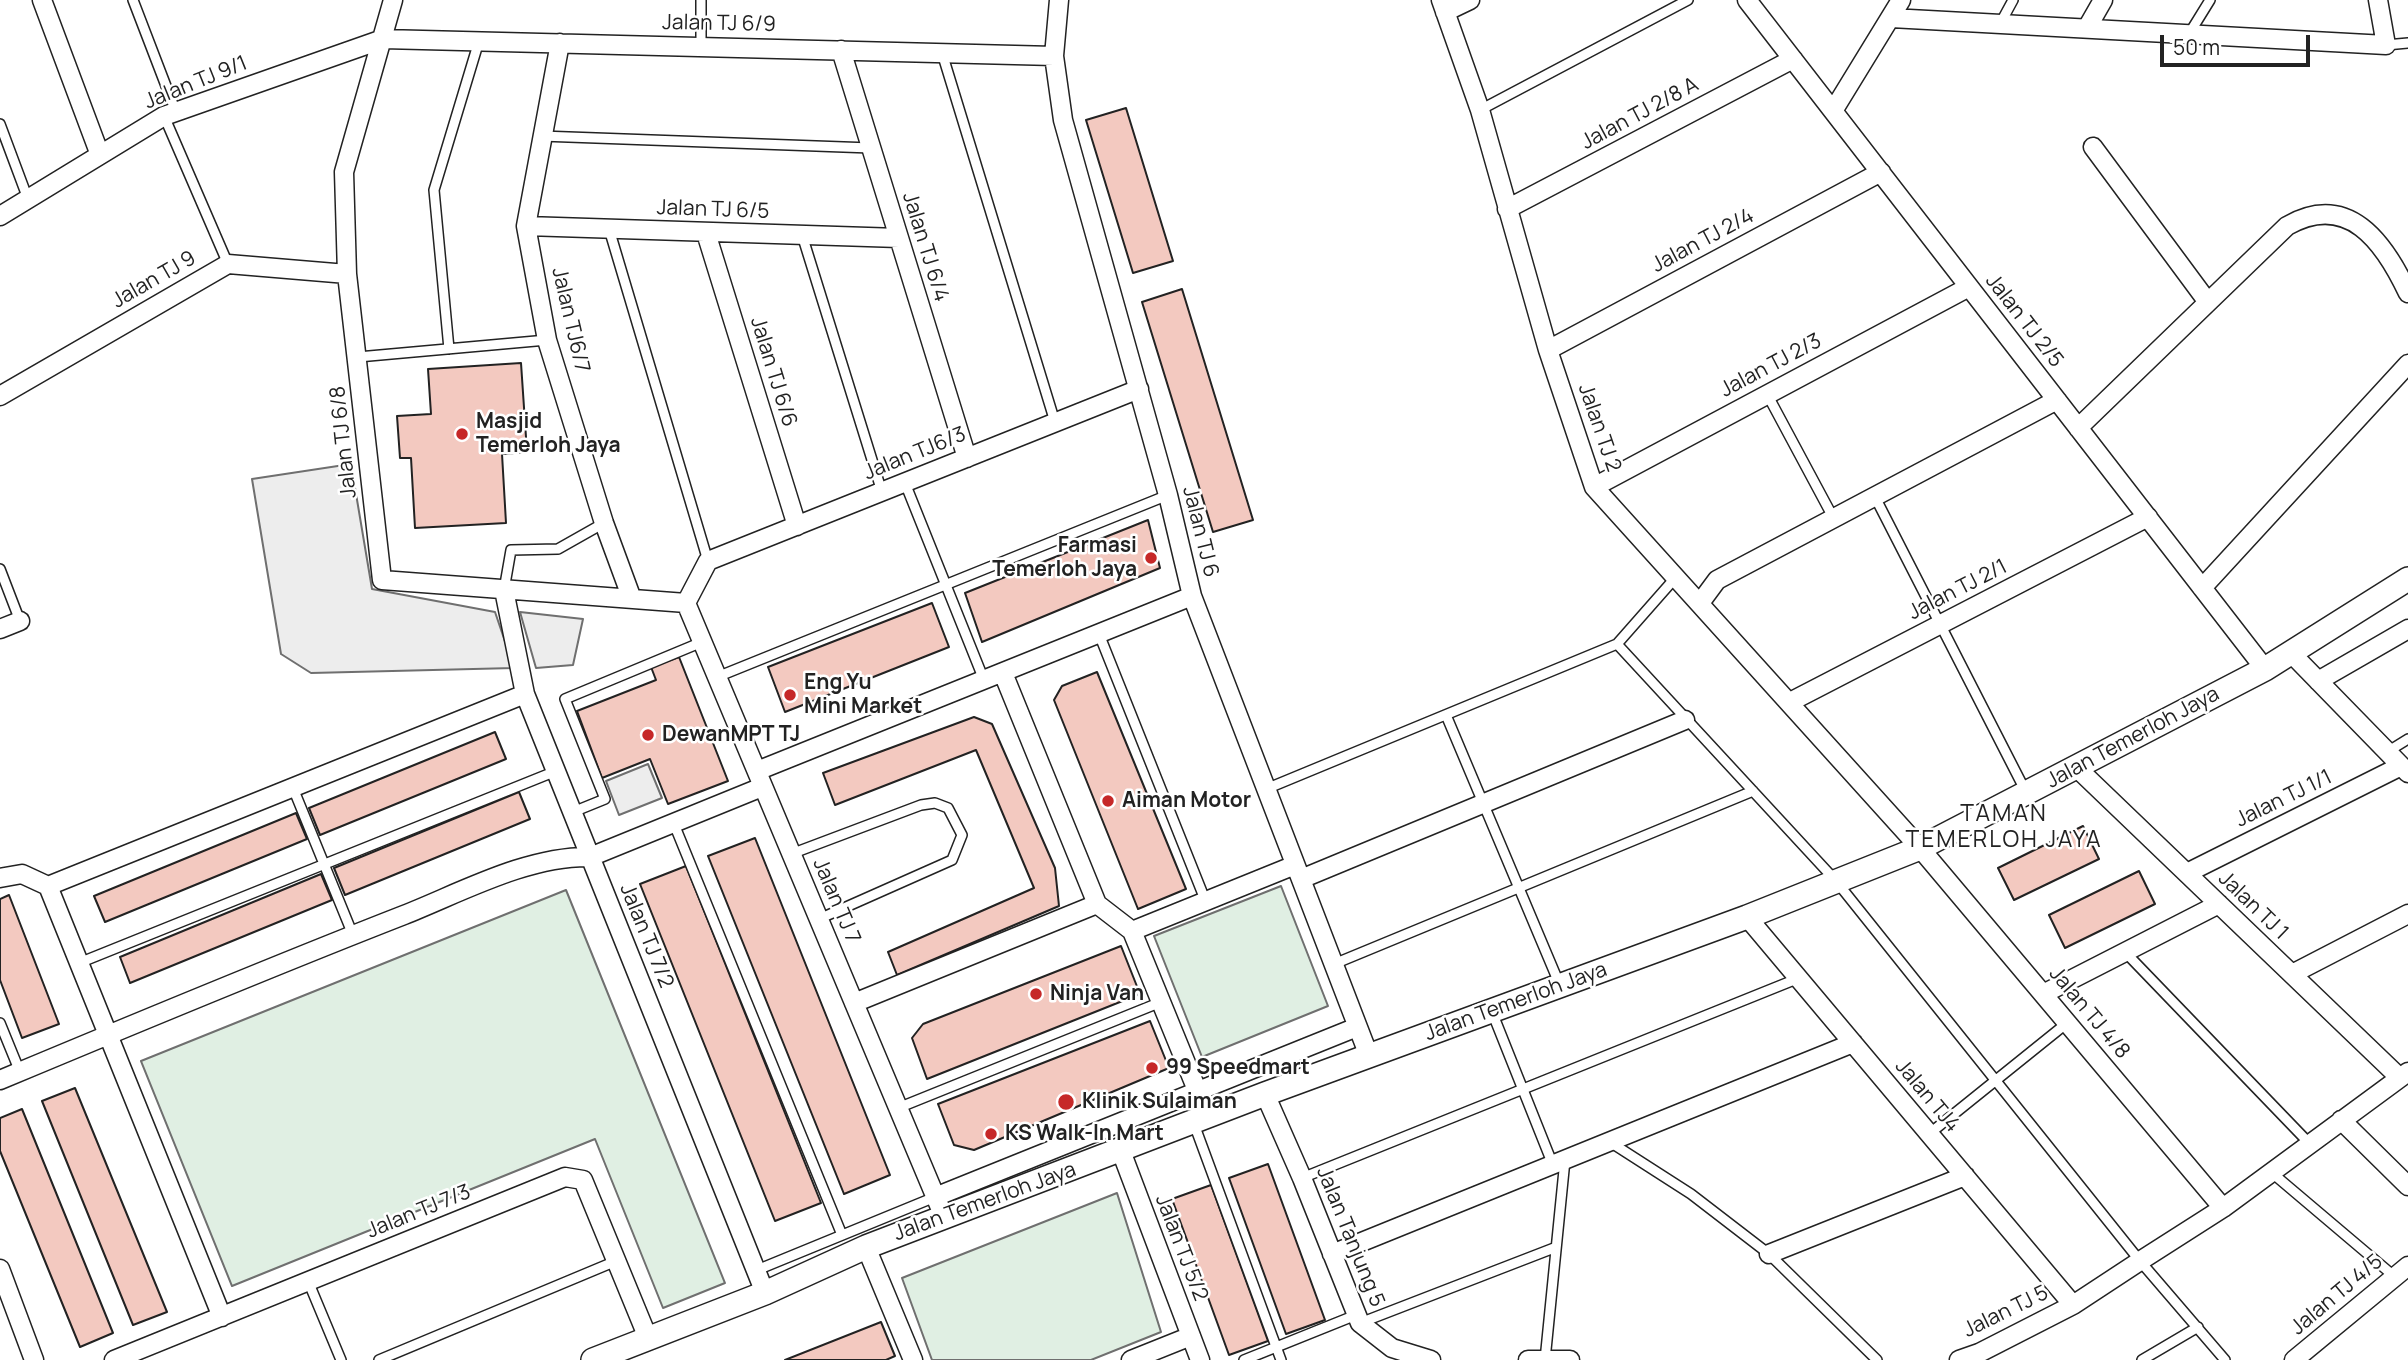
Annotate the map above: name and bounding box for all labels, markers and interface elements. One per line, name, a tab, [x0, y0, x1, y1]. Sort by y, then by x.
street label: Jalan TJ 6/9	[662, 10, 776, 38]
scale bar	[2163, 21, 2314, 65]
text: 50 m	[2173, 33, 2220, 61]
street label: Jalan TJ 9/1	[141, 51, 251, 115]
street label: Jalan TJ 2/8 A	[1577, 73, 1703, 155]
street label: Jalan TJ 6/4	[896, 189, 954, 305]
street label: Jalan TJ 6/5	[656, 195, 770, 225]
street label: Jalan TJ 2/4	[1648, 204, 1758, 278]
street label: Jalan TJ 9	[108, 246, 200, 314]
street label: Jalan TJ6/7	[546, 265, 594, 375]
street label: Jalan TJ 2/5	[1980, 269, 2068, 373]
street label: Jalan TJ 6/6	[744, 314, 802, 430]
street label: Jalan TJ 2/3	[1716, 329, 1826, 403]
street label: Jalan TJ 2	[1572, 381, 1626, 475]
street label: Jalan TJ 6/8	[326, 385, 362, 499]
place label: Masjid Temerloh Jaya	[476, 409, 621, 459]
street label: Jalan TJ6/3	[860, 422, 970, 486]
marker: Masjid Temerloh Jaya	[454, 426, 470, 442]
street label: Jalan TJ 6	[1177, 484, 1223, 580]
place label: Farmasi Temerloh Jaya	[992, 533, 1137, 583]
marker: Farmasi Temerloh Jaya	[1143, 550, 1159, 566]
street label: Jalan TJ 2/1	[1904, 554, 2012, 626]
place label: Eng Yu Mini Market	[804, 670, 922, 720]
street label: Jalan Temerloh Jaya	[2042, 682, 2224, 794]
marker: Eng Yu Mini Market	[782, 687, 798, 703]
place label: DewanMPT TJ	[662, 722, 800, 748]
marker: DewanMPT TJ	[640, 727, 656, 743]
street label: Jalan TJ 1/1	[2232, 765, 2336, 833]
place label: Aiman Motor	[1122, 788, 1251, 814]
marker: Aiman Motor	[1100, 793, 1116, 809]
district label: TAMAN TEMERLOH JAYA	[1907, 801, 2101, 855]
street label: Jalan TJ 7	[807, 855, 865, 947]
street label: Jalan TJ 1	[2213, 867, 2293, 945]
street label: Jalan TJ 7/2	[614, 880, 678, 992]
street label: Jalan Temerloh Jaya	[1421, 957, 1611, 1047]
street label: Jalan TJ 4/8	[2043, 962, 2135, 1064]
place label: Ninja Van	[1050, 981, 1144, 1007]
marker: Ninja Van	[1028, 986, 1044, 1002]
place label: 99 Speedmart	[1166, 1055, 1310, 1081]
street label: Jalan TJ4	[1889, 1055, 1965, 1137]
marker: 99 Speedmart	[1144, 1060, 1160, 1076]
place label: Klinik Sulaiman	[1082, 1089, 1237, 1115]
marker: Klinik Sulaiman	[1056, 1092, 1076, 1112]
place label: KS Walk-In Mart	[1005, 1121, 1164, 1147]
marker: KS Walk-In Mart	[983, 1126, 999, 1142]
street label: Jalan Temerloh Jaya	[890, 1157, 1080, 1247]
street label: Jalan Tanjung 5	[1310, 1163, 1390, 1311]
street label: Jalan TJ 7/3	[363, 1180, 475, 1244]
street label: Jalan TJ 5/2	[1149, 1191, 1213, 1305]
street label: Jalan TJ 4/5	[2286, 1249, 2388, 1341]
street label: Jalan TJ 5	[1959, 1281, 2053, 1343]

